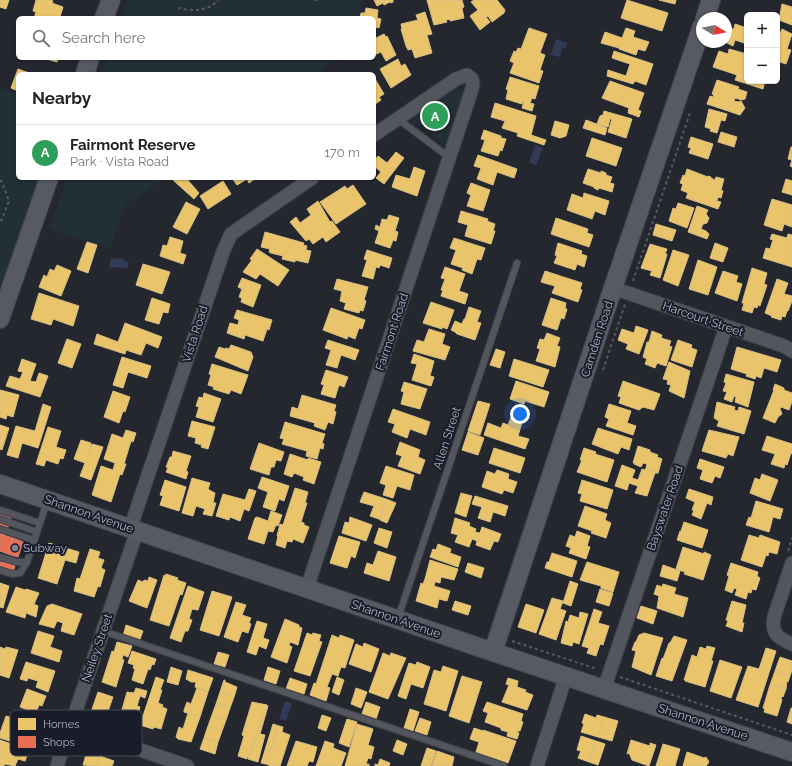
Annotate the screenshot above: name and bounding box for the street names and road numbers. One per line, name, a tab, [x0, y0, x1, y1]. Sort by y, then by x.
street label: Fairmont Road	[373, 291, 411, 373]
street label: Camden Road	[578, 299, 616, 379]
street label: Harcourt Street	[661, 299, 745, 339]
street label: Vista Road	[179, 304, 211, 364]
street label: Allen Street	[430, 405, 464, 471]
street label: Bayswater Road	[644, 464, 686, 552]
street label: Shannon Avenue	[42, 492, 136, 536]
street label: Shannon Avenue	[349, 597, 443, 641]
street label: Neiley Street	[79, 612, 115, 684]
street label: Shannon Avenue	[656, 701, 750, 743]

